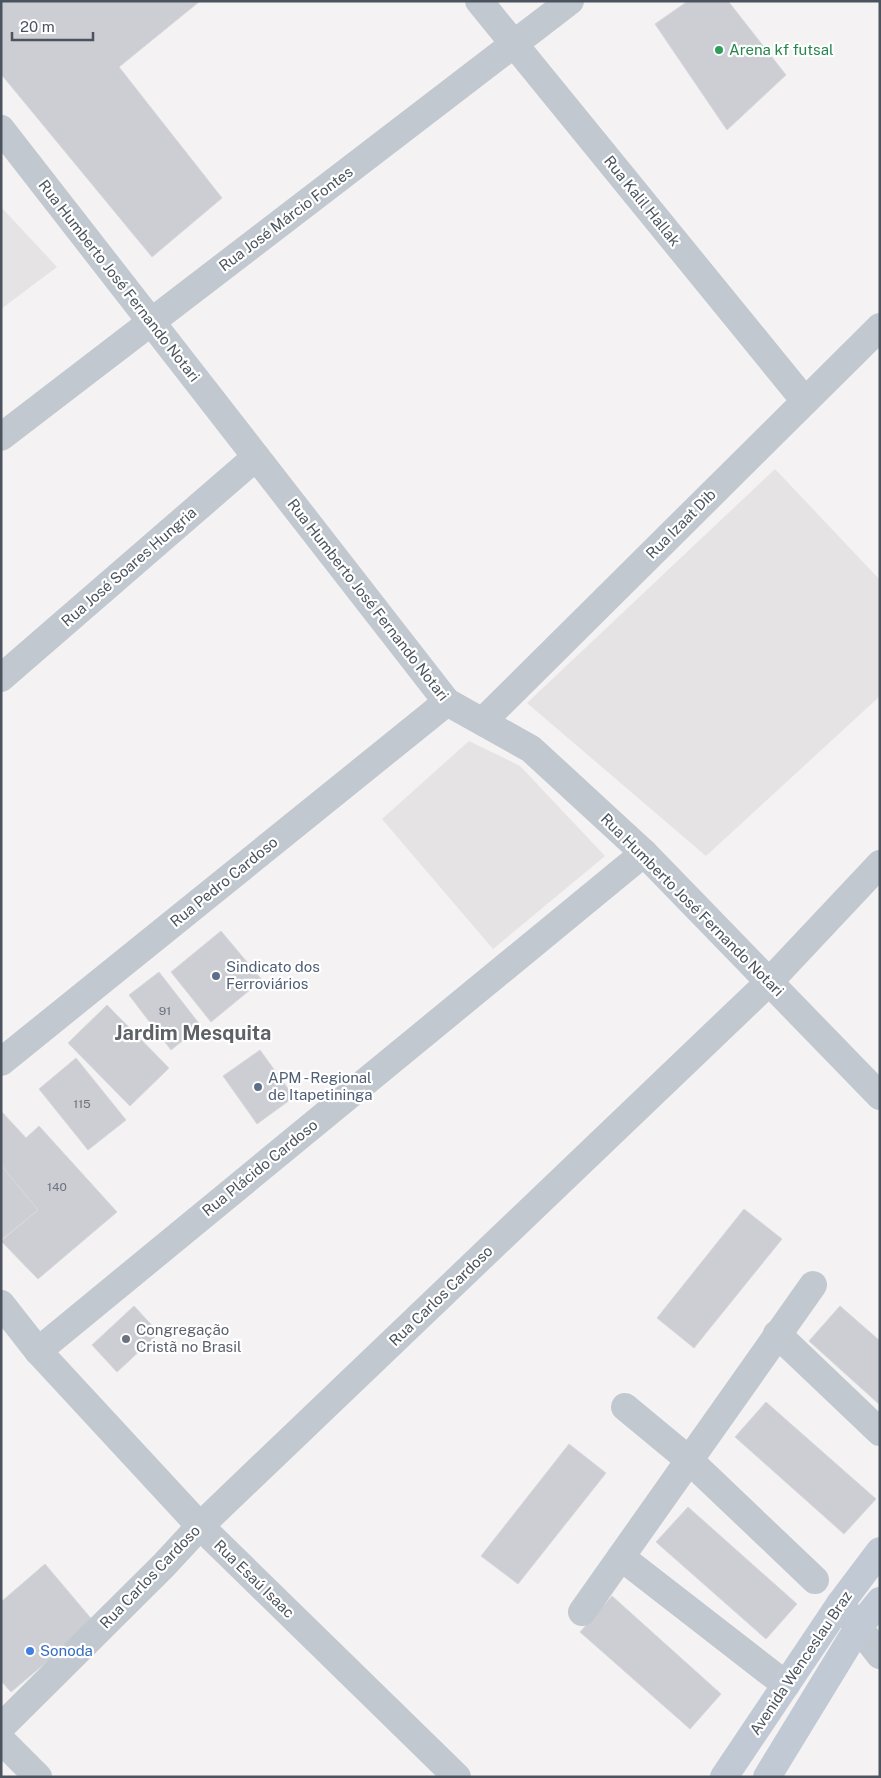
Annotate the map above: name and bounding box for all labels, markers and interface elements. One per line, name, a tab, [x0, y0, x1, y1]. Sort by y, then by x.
scale bar	[12, 10, 94, 42]
text: 20 m	[20, 18, 55, 35]
place label: Arena kf futsal	[729, 41, 834, 58]
marker: Arena kf futsal	[713, 44, 725, 56]
street label: Rua Kalil Hallak	[601, 152, 684, 249]
street label: Rua José Márcio Fontes	[216, 163, 356, 274]
street label: Rua Humberto José Fernando Notari	[35, 176, 203, 385]
street label: Rua Izaat Dib	[642, 485, 719, 562]
street label: Rua Humberto José Fernando Notari	[284, 495, 452, 704]
street label: Rua José Soares Hungria	[58, 504, 199, 630]
street label: Rua Humberto José Fernando Notari	[598, 810, 787, 999]
street label: Rua Pedro Cardoso	[167, 833, 281, 930]
place label: Sindicato dos Ferroviários	[226, 958, 320, 992]
marker: Sindicato dos Ferroviários	[210, 970, 222, 982]
house number: 91	[159, 1004, 171, 1018]
district label: Jardim Mesquita	[115, 1021, 271, 1045]
place label: APM - Regional de Itapetininga	[268, 1069, 373, 1103]
marker: APM - Regional de Itapetininga	[252, 1081, 264, 1093]
house number: 115	[73, 1097, 91, 1111]
street label: Rua Plácido Cardoso	[199, 1116, 321, 1219]
house number: 140	[47, 1180, 67, 1194]
street label: Rua Carlos Cardoso	[386, 1242, 496, 1349]
place label: Congregação Cristã no Brasil	[136, 1321, 242, 1355]
marker: Congregação Cristã no Brasil	[120, 1333, 132, 1345]
street label: Rua Carlos Cardoso	[96, 1522, 203, 1632]
street label: Rua Esaú Isaac	[211, 1536, 298, 1621]
street label: Avenida Wenceslau Braz	[746, 1588, 855, 1738]
place label: Sonoda	[40, 1642, 93, 1659]
marker: Sonoda	[24, 1645, 36, 1657]

